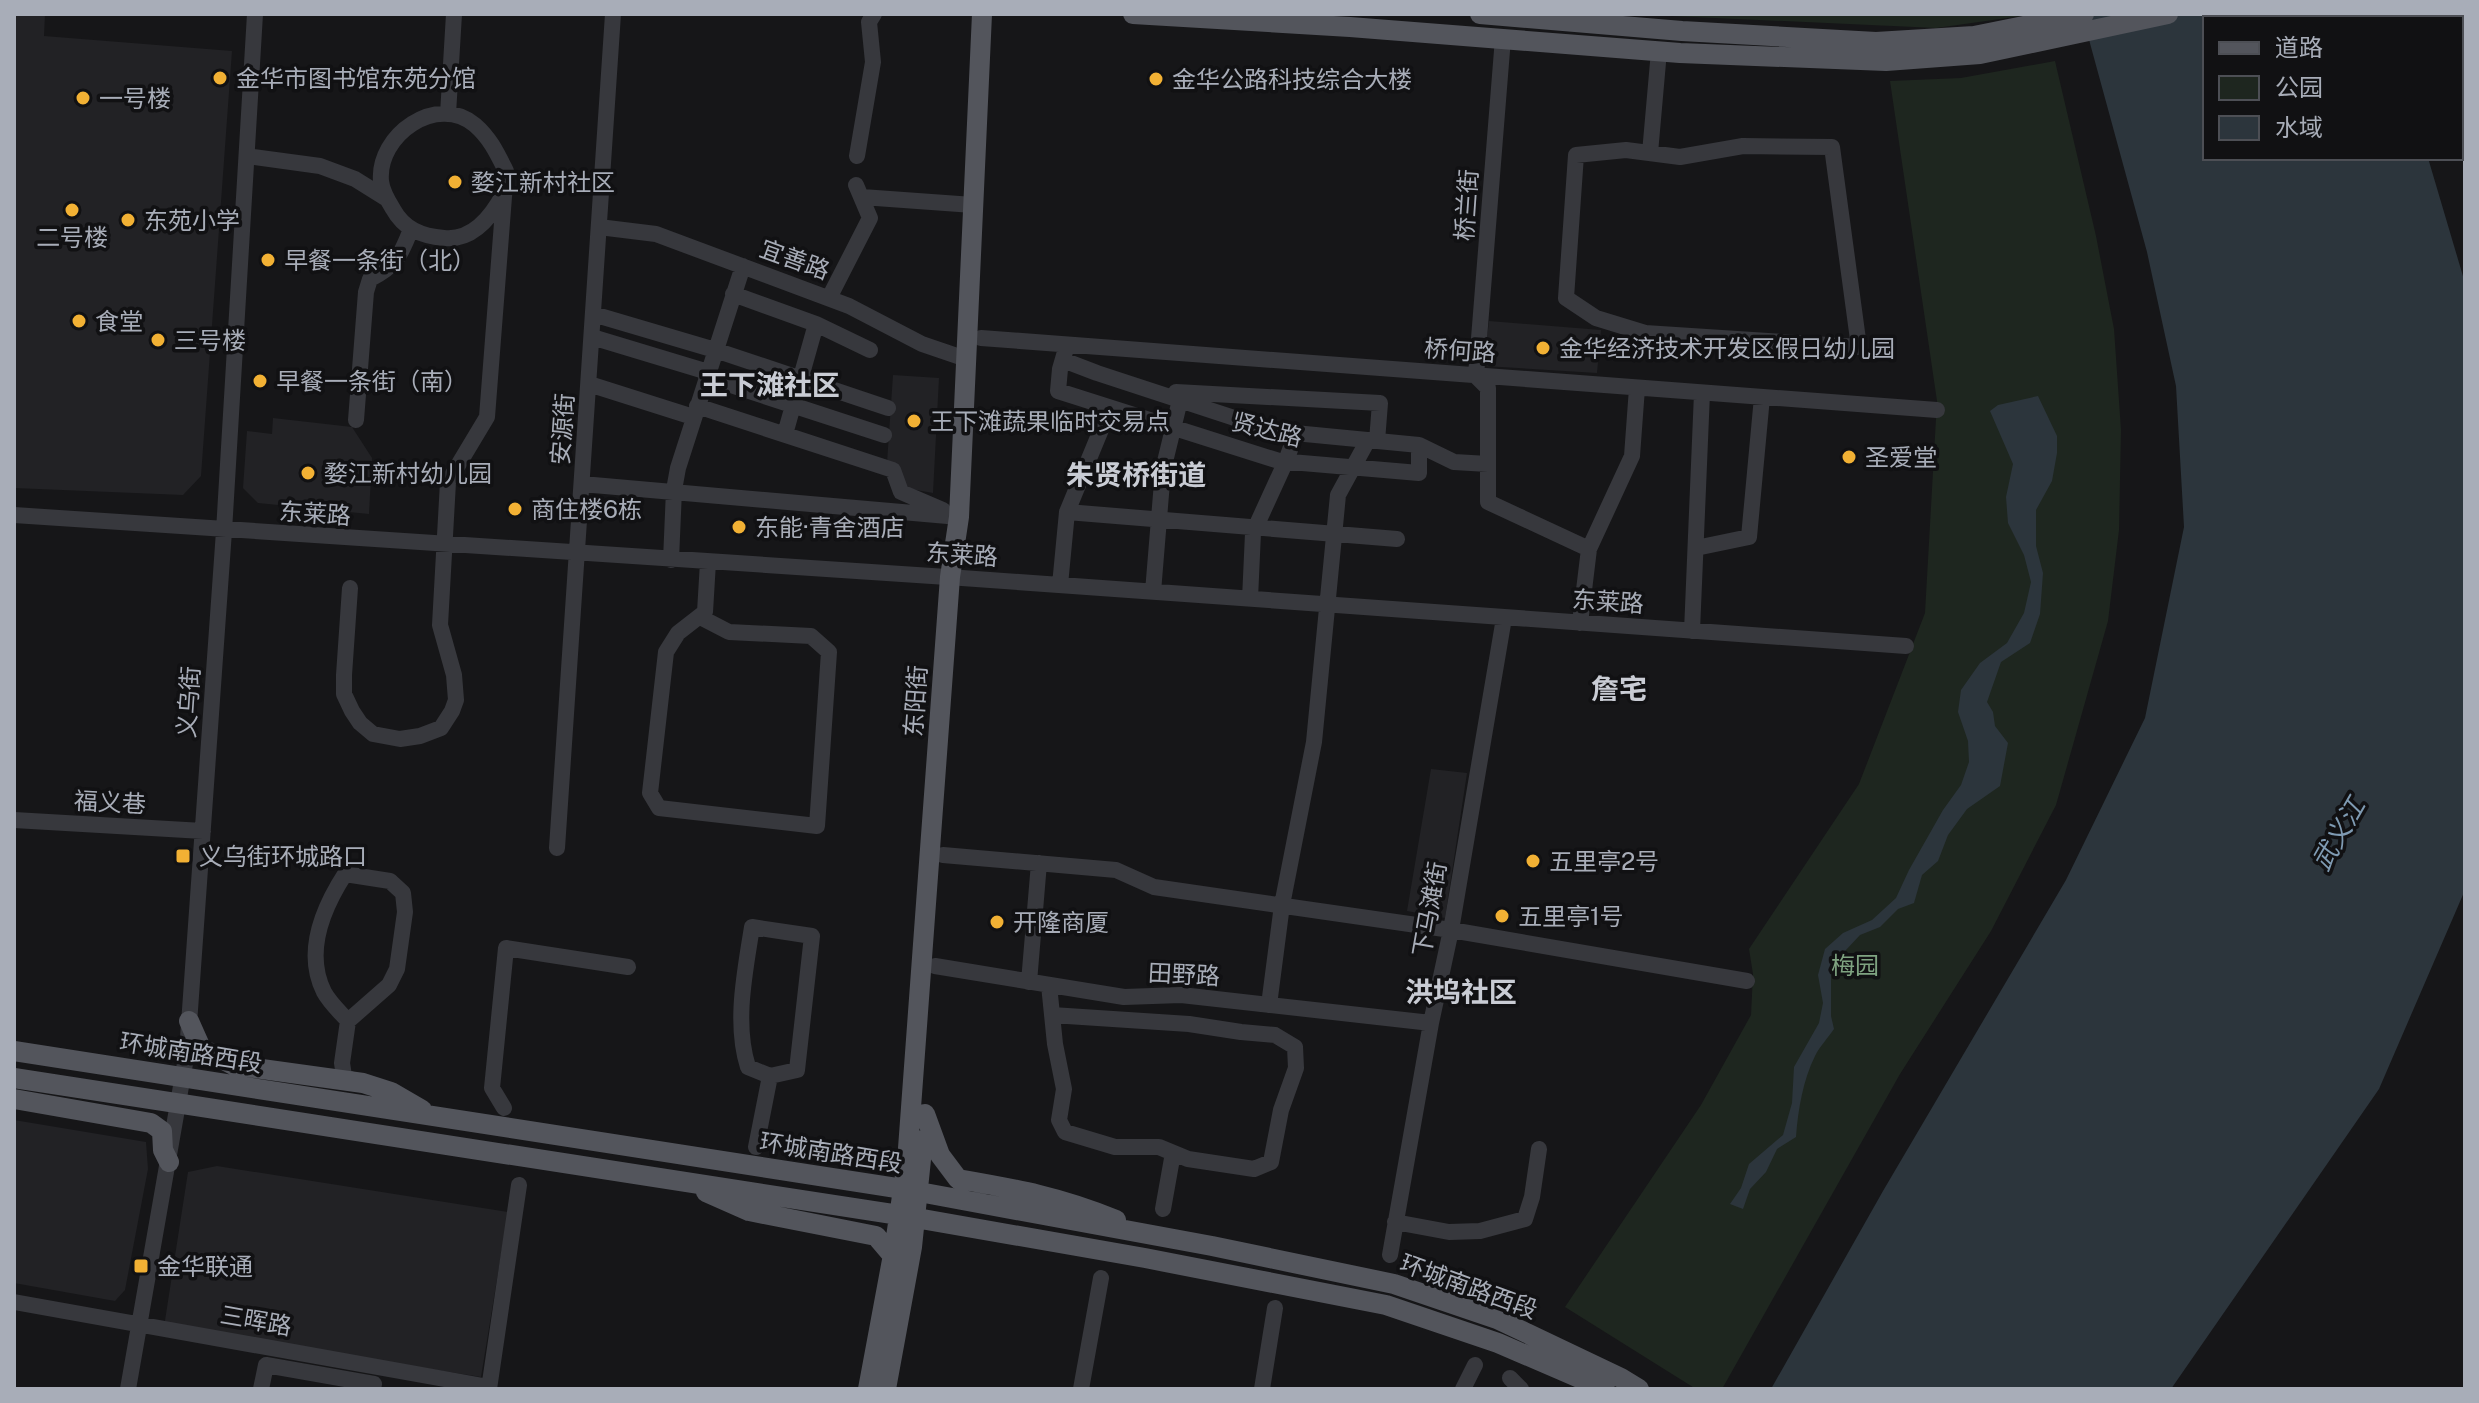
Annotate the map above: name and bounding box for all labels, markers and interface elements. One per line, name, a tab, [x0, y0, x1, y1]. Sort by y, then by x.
legend	[2203, 16, 2463, 160]
text: 道路	[2275, 33, 2323, 61]
place label: 金华市图书馆东苑分馆	[236, 64, 476, 92]
place label: 金华公路科技综合大楼	[1172, 65, 1412, 93]
marker: 金华市图书馆东苑分馆	[211, 69, 229, 87]
marker: 金华公路科技综合大楼	[1147, 70, 1165, 88]
text: 公园	[2275, 73, 2323, 101]
place label: 一号楼	[99, 84, 171, 112]
marker: 一号楼	[74, 89, 92, 107]
text: 水域	[2275, 113, 2323, 141]
place label: 婺江新村社区	[471, 168, 615, 196]
street label: 桥兰街	[1450, 168, 1482, 242]
marker: 婺江新村社区	[446, 173, 464, 191]
marker: 二号楼	[63, 201, 81, 219]
place label: 东苑小学	[144, 206, 240, 234]
marker: 东苑小学	[119, 211, 137, 229]
place label: 二号楼	[36, 223, 108, 251]
street label: 宜善路	[756, 234, 834, 284]
place label: 早餐一条街（北）	[284, 246, 476, 274]
marker: 早餐一条街（北）	[259, 251, 277, 269]
place label: 食堂	[95, 307, 143, 335]
marker: 食堂	[70, 312, 88, 330]
place label: 三号楼	[174, 326, 246, 354]
marker: 三号楼	[149, 331, 167, 349]
street label: 桥何路	[1423, 334, 1497, 366]
place label: 金华经济技术开发区假日幼儿园	[1559, 334, 1895, 362]
marker: 金华经济技术开发区假日幼儿园	[1534, 339, 1552, 357]
place label: 早餐一条街（南）	[276, 367, 468, 395]
district label: 王下滩社区	[700, 368, 840, 401]
marker: 早餐一条街（南）	[251, 372, 269, 390]
street label: 安源街	[546, 392, 578, 466]
place label: 王下滩蔬果临时交易点	[930, 407, 1170, 435]
street label: 贤达路	[1229, 407, 1305, 451]
marker: 王下滩蔬果临时交易点	[905, 412, 923, 430]
place label: 圣爱堂	[1865, 443, 1937, 471]
marker: 圣爱堂	[1840, 448, 1858, 466]
district label: 朱贤桥街道	[1066, 458, 1206, 491]
place label: 婺江新村幼儿园	[324, 459, 492, 487]
marker: 婺江新村幼儿园	[299, 464, 317, 482]
place label: 商住楼6栋	[531, 495, 642, 523]
street label: 东莱路	[278, 497, 352, 529]
marker: 商住楼6栋	[506, 500, 524, 518]
place label: 东能·青舍酒店	[755, 513, 905, 541]
marker: 东能·青舍酒店	[730, 518, 748, 536]
street label: 东莱路	[925, 538, 999, 570]
street label: 东莱路	[1571, 585, 1645, 617]
street label: 东阳街	[899, 664, 931, 738]
street label: 义乌街	[172, 665, 204, 739]
district label: 詹宅	[1591, 672, 1647, 705]
street label: 福义巷	[73, 786, 147, 818]
water label: 武义江	[2305, 790, 2372, 876]
place label: 义乌街环城路口	[199, 842, 367, 870]
marker: 义乌街环城路口	[174, 847, 192, 865]
place label: 五里亭2号	[1549, 847, 1659, 875]
marker: 五里亭2号	[1524, 852, 1542, 870]
street label: 下马滩街	[1407, 859, 1451, 959]
place label: 五里亭1号	[1518, 902, 1624, 930]
marker: 五里亭1号	[1493, 907, 1511, 925]
place label: 开隆商厦	[1013, 908, 1109, 936]
marker: 开隆商厦	[988, 913, 1006, 931]
park label: 梅园	[1831, 951, 1879, 979]
street label: 田野路	[1147, 958, 1221, 990]
district label: 洪坞社区	[1405, 975, 1517, 1008]
street label: 环城南路西段	[118, 1027, 264, 1077]
street label: 环城南路西段	[758, 1127, 904, 1177]
street label: 环城南路西段	[1397, 1248, 1541, 1324]
place label: 金华联通	[157, 1252, 253, 1280]
marker: 金华联通	[132, 1257, 150, 1275]
street label: 三晖路	[218, 1300, 294, 1340]

